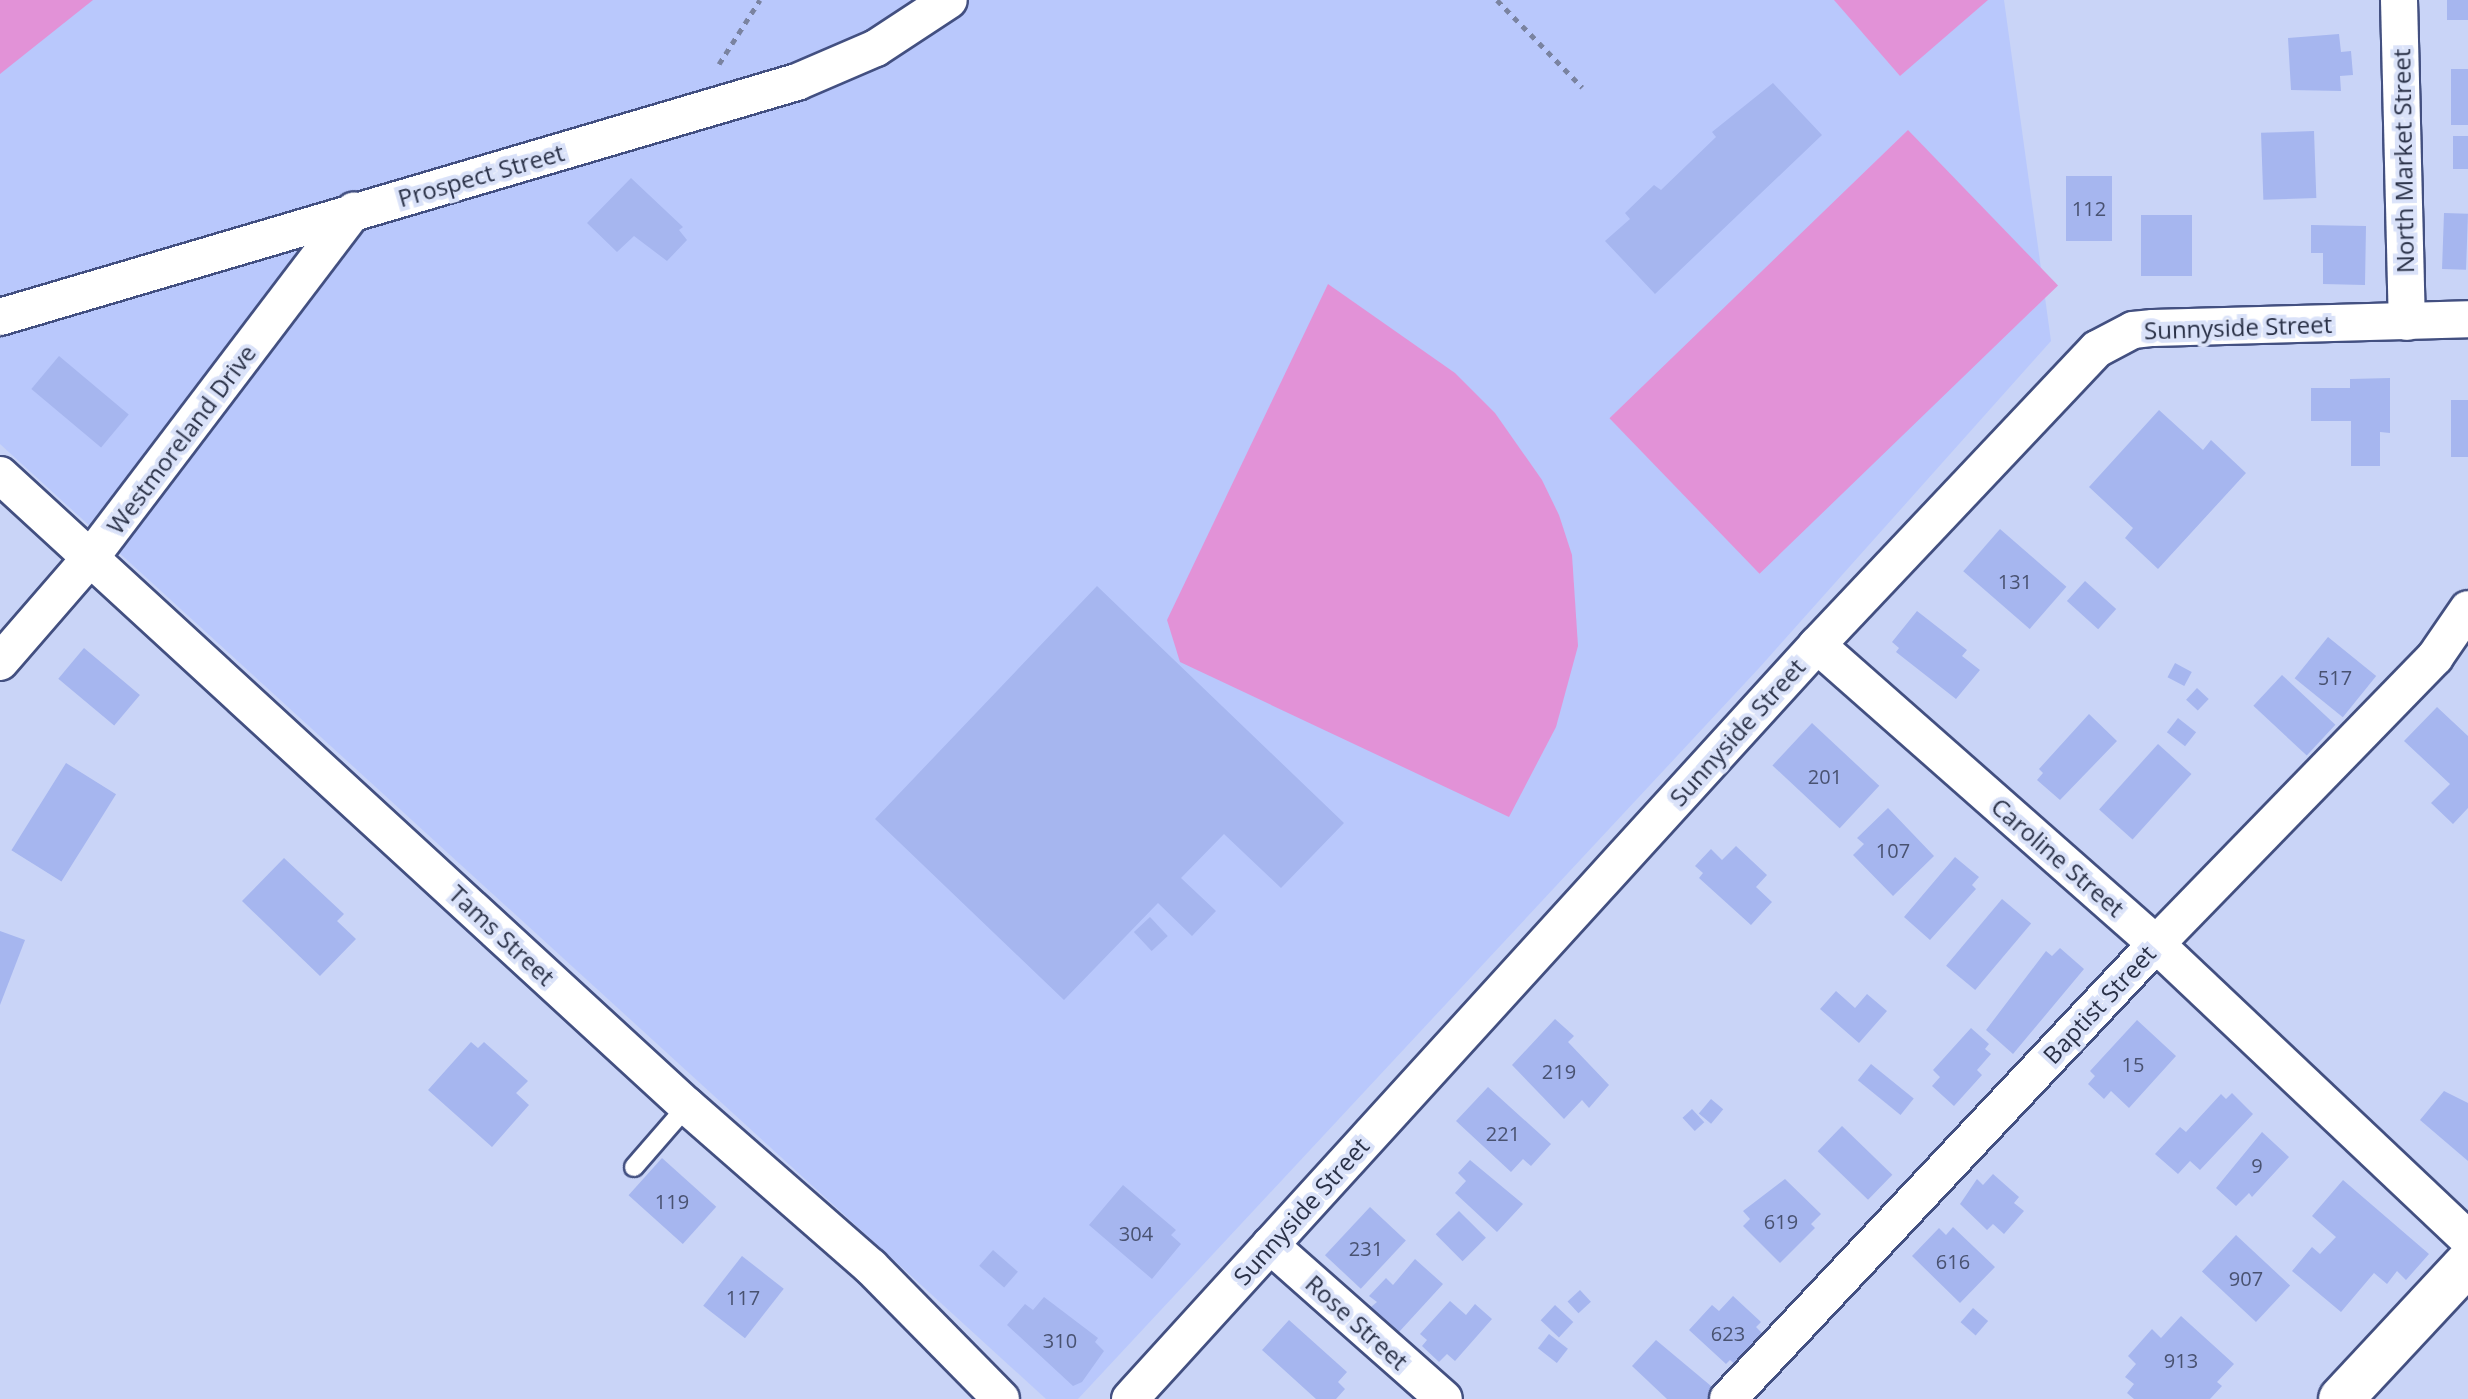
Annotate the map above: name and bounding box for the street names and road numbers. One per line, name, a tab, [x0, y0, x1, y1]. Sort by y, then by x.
street label: North Market Street	[2387, 49, 2419, 273]
street label: Prospect Street	[395, 138, 567, 212]
street label: Sunnyside Street	[2143, 309, 2333, 345]
street label: Westmoreland Drive	[100, 339, 262, 539]
street label: Sunnyside Street	[1663, 652, 1811, 812]
street label: Caroline Street	[1986, 792, 2130, 922]
street label: Tams Street	[443, 879, 561, 991]
street label: Baptist Street	[2037, 939, 2161, 1069]
street label: Sunnyside Street	[1227, 1131, 1375, 1291]
street label: Rose Street	[1300, 1269, 1414, 1375]

